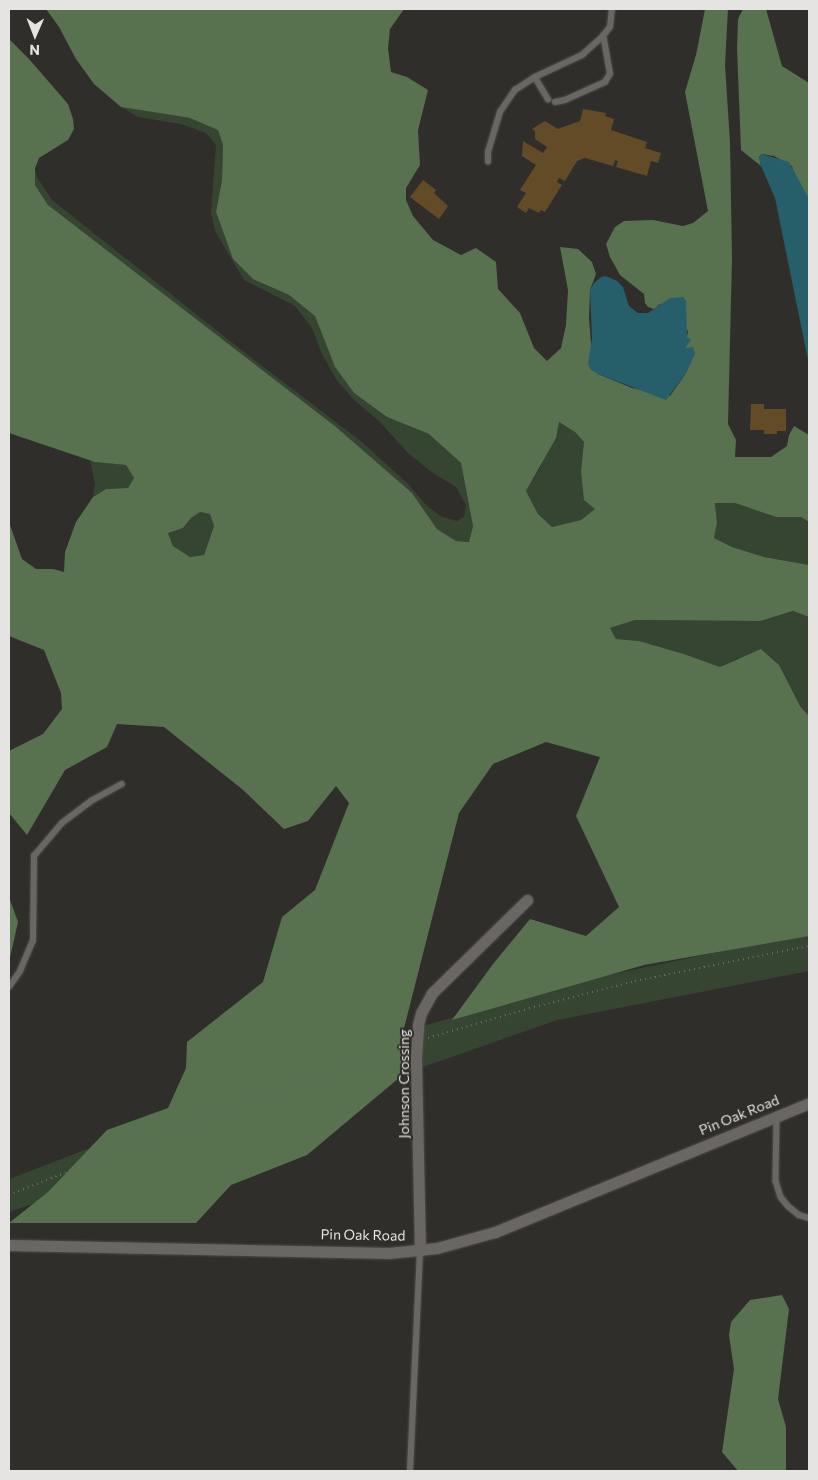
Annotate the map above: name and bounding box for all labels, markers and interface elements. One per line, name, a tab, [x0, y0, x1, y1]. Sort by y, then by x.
north arrow	[10, 10, 60, 60]
text: N	[29, 42, 40, 59]
street label: Johnson Crossing	[396, 1029, 412, 1139]
street label: Pin Oak Road	[697, 1091, 781, 1139]
street label: Pin Oak Road	[320, 1226, 406, 1244]

